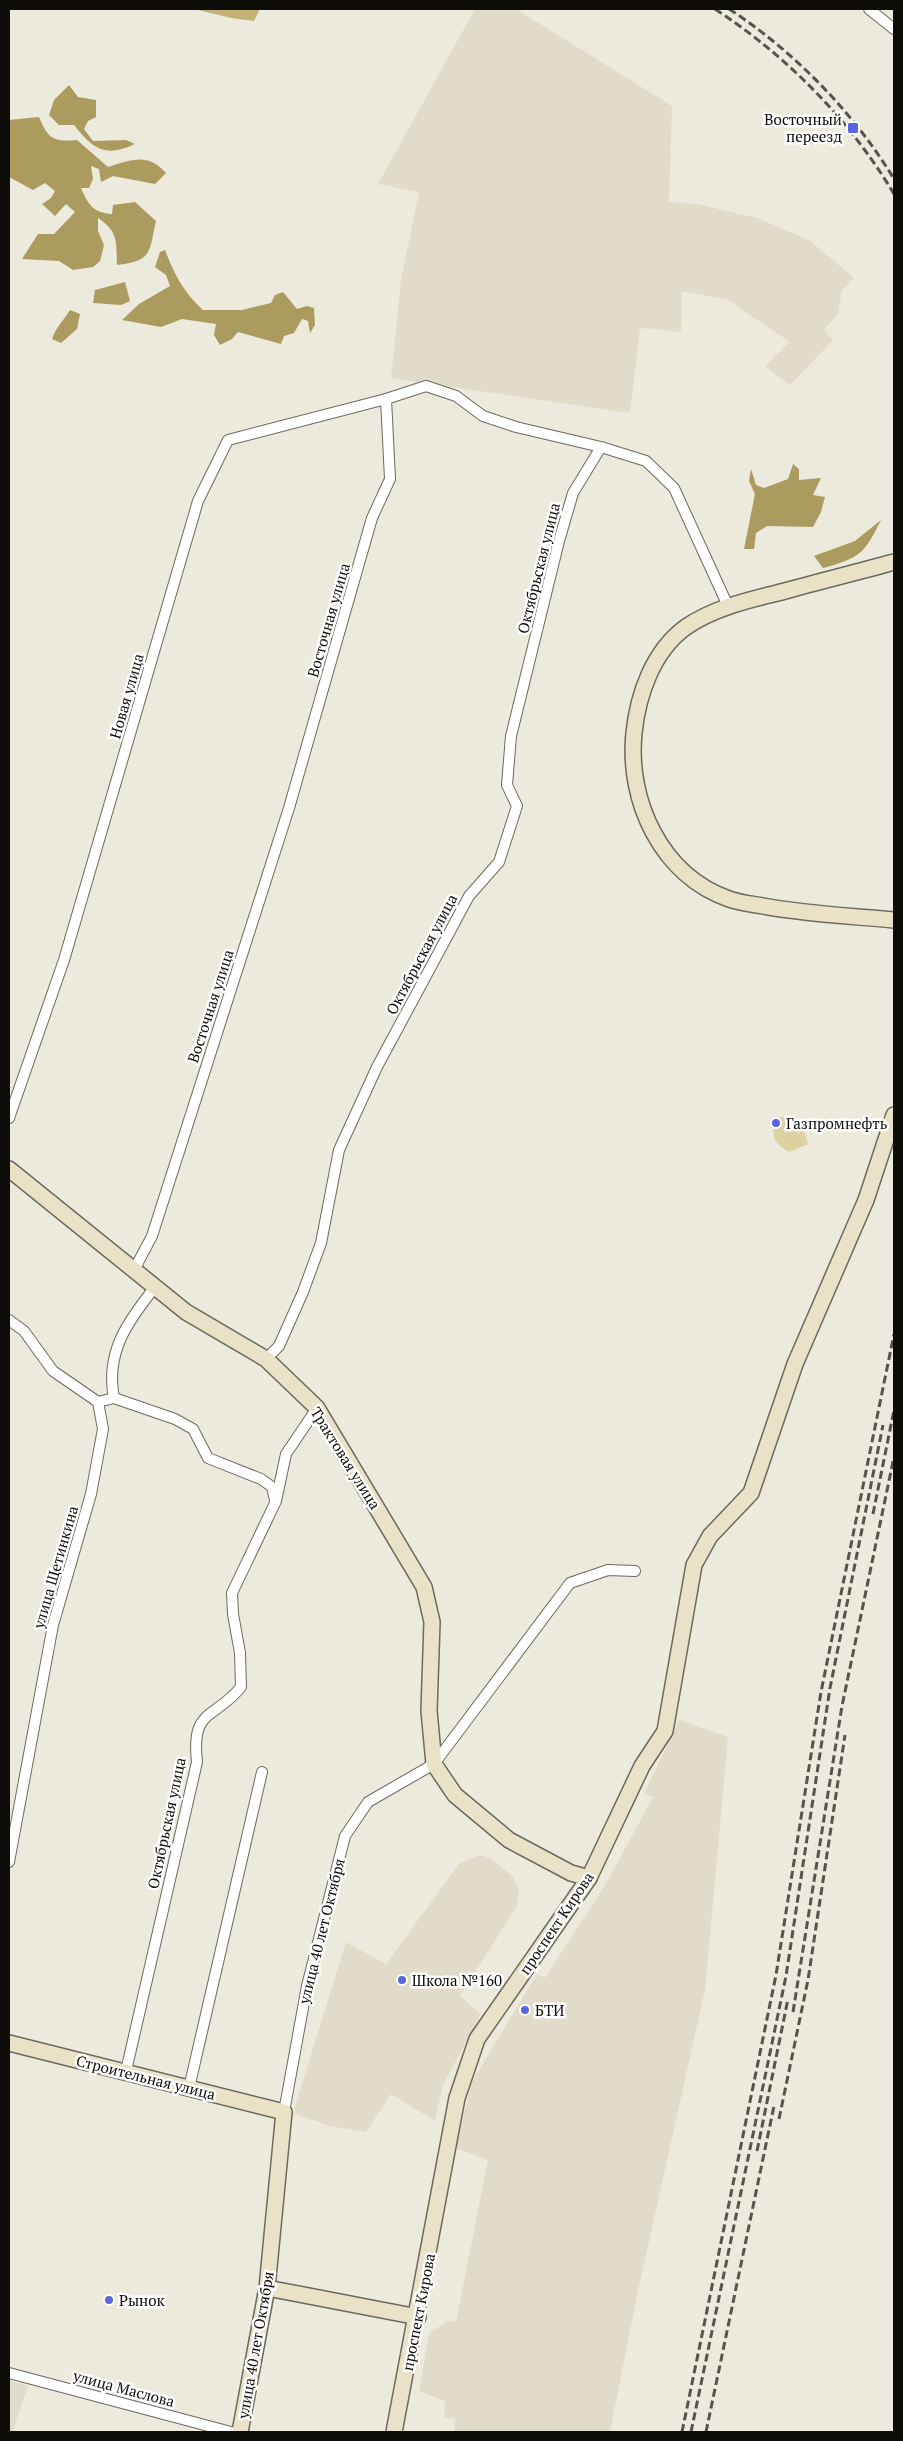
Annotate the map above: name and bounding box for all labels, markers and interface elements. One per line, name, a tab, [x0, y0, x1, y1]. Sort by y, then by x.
place label: Восточный переезд	[764, 109, 842, 146]
marker: Восточный переезд	[846, 121, 860, 135]
street label: Октябрьская улица	[512, 500, 564, 635]
street label: Восточная улица	[302, 560, 354, 679]
street label: Новая улица	[104, 651, 148, 741]
street label: Октябрьская улица	[381, 890, 461, 1018]
street label: Восточная улица	[182, 946, 238, 1065]
place label: Газпромнефть	[786, 1113, 888, 1133]
marker: Газпромнефть	[770, 1117, 782, 1129]
street label: Трактовая улица	[307, 1403, 386, 1513]
street label: улица Щетинкина	[28, 1503, 82, 1632]
street label: Октябрьская улица	[142, 1755, 190, 1891]
street label: улица 40 лет Октября	[293, 1856, 349, 2007]
street label: проспект Кирова	[514, 1868, 598, 1978]
place label: Школа №160	[412, 1970, 502, 1990]
marker: Школа №160	[396, 1974, 408, 1986]
place label: БТИ	[535, 2000, 564, 2020]
marker: БТИ	[519, 2004, 531, 2016]
street label: Строительная улица	[74, 2050, 218, 2104]
street label: проспект Кирова	[397, 2251, 439, 2373]
street label: улица 40 лет Октября	[232, 2270, 278, 2421]
place label: Рынок	[119, 2290, 166, 2310]
marker: Рынок	[103, 2294, 115, 2306]
street label: улица Маслова	[70, 2365, 177, 2411]

